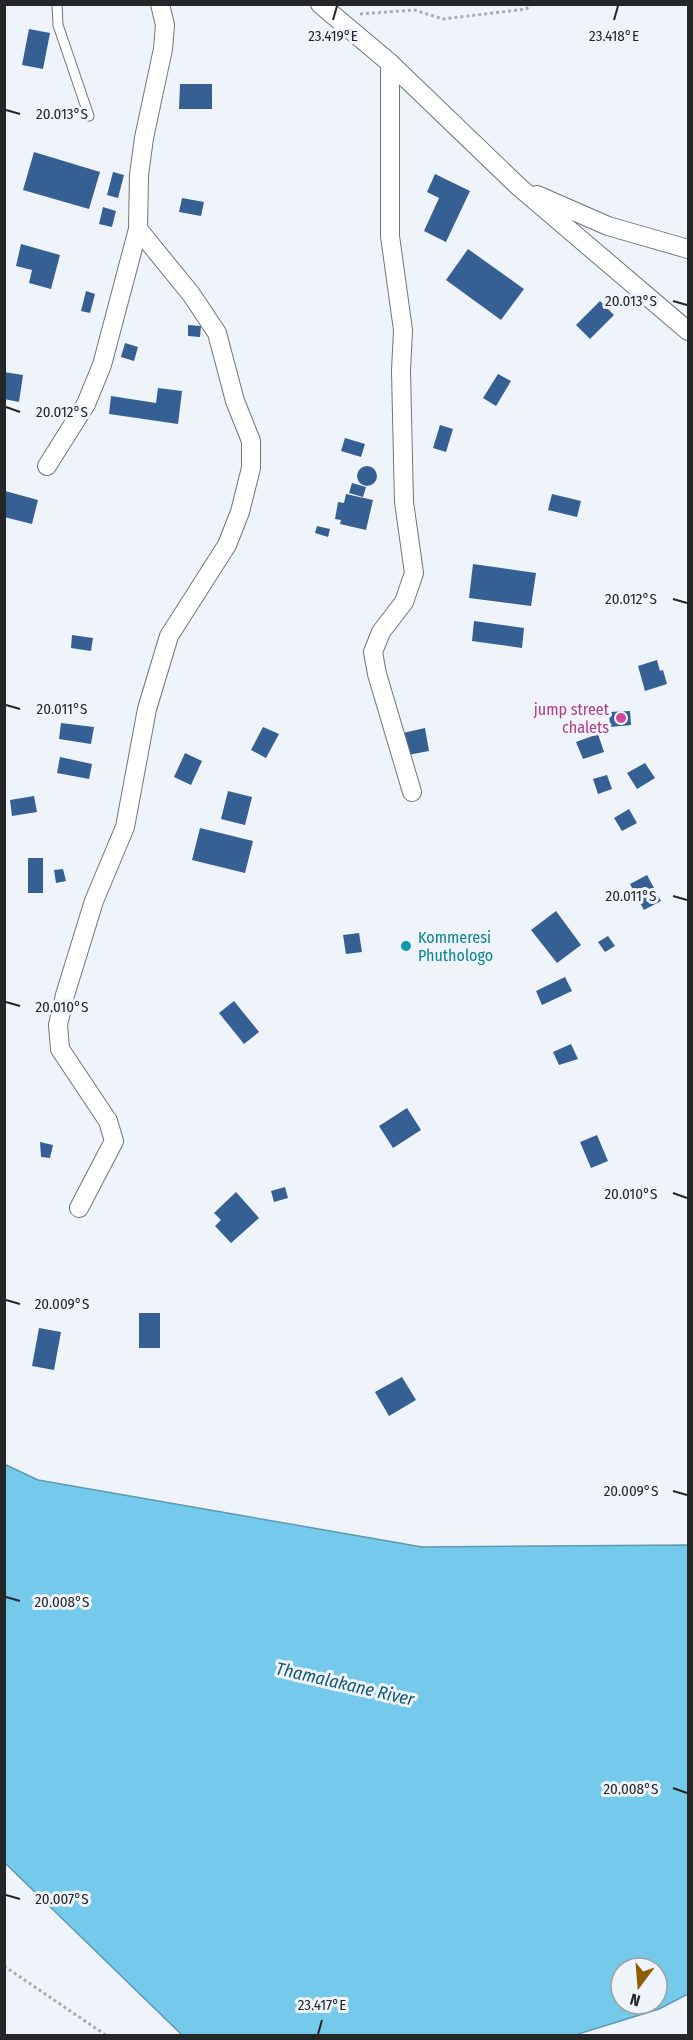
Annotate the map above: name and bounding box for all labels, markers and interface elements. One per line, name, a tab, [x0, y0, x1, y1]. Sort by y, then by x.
text: 23.419°E	[308, 27, 358, 45]
text: 23.418°E	[589, 27, 639, 45]
text: 20.013°S	[36, 105, 88, 123]
text: 20.013°S	[605, 292, 657, 310]
text: 20.012°S	[36, 403, 88, 421]
text: 20.012°S	[605, 590, 657, 608]
text: 20.011°S	[37, 700, 87, 718]
place label: jump street chalets	[533, 700, 610, 737]
marker: jump street chalets	[614, 711, 628, 725]
text: 20.011°S	[606, 887, 656, 905]
place label: Kommeresi Phuthologo	[418, 928, 493, 965]
marker: Kommeresi Phuthologo	[399, 939, 413, 953]
text: 20.010°S	[35, 998, 89, 1016]
text: 20.010°S	[604, 1185, 658, 1203]
text: 20.009°S	[35, 1295, 89, 1313]
text: 20.009°S	[604, 1482, 658, 1500]
text: 20.008°S	[34, 1593, 90, 1611]
water label: Thamalakane River	[274, 1657, 417, 1711]
text: 20.008°S	[603, 1780, 659, 1798]
text: 20.007°S	[35, 1890, 89, 1908]
north arrow	[609, 1956, 669, 2016]
text: N	[628, 1989, 642, 2010]
text: 23.417°E	[298, 1996, 346, 2014]

